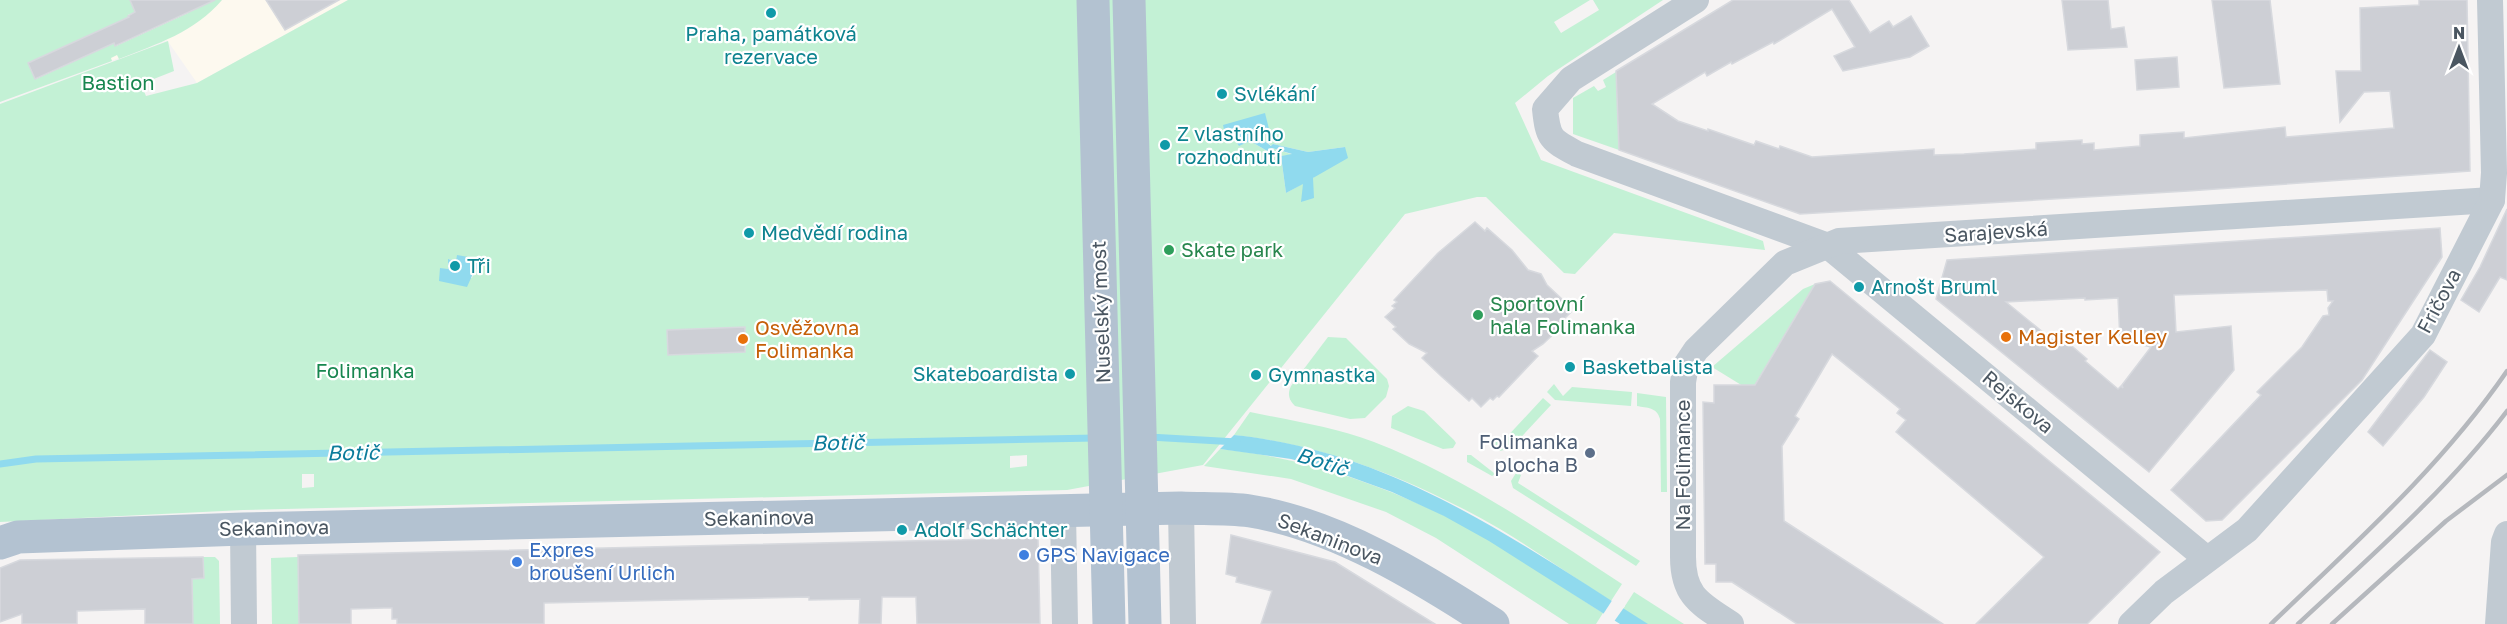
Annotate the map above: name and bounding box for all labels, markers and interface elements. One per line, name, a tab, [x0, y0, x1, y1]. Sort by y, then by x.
marker: Praha, památková rezervace	[764, 6, 778, 20]
north arrow	[2429, 18, 2489, 78]
place label: Praha, památková rezervace	[685, 21, 857, 68]
text: N	[2453, 23, 2465, 43]
park label: Bastion	[82, 70, 154, 94]
place label: Svlékání	[1234, 81, 1317, 105]
marker: Svlékání	[1215, 87, 1229, 101]
place label: Z vlastního rozhodnutí	[1177, 121, 1284, 168]
marker: Z vlastního rozhodnutí	[1158, 138, 1172, 152]
street label: Sarajevská	[1943, 215, 2049, 247]
place label: Medvědí rodina	[761, 220, 908, 244]
marker: Medvědí rodina	[742, 226, 756, 240]
place label: Skate park	[1181, 237, 1283, 261]
street label: Nuselský most	[1086, 240, 1114, 384]
marker: Skate park	[1162, 243, 1176, 257]
place label: Tři	[467, 253, 491, 277]
marker: Tři	[448, 259, 462, 273]
street label: Fričova	[2411, 264, 2465, 337]
place label: Arnošt Bruml	[1871, 274, 1998, 298]
marker: Arnošt Bruml	[1852, 280, 1866, 294]
place label: Sportovní hala Folimanka	[1490, 291, 1635, 338]
marker: Sportovní hala Folimanka	[1471, 308, 1485, 322]
place label: Osvěžovna Folimanka	[755, 315, 859, 362]
place label: Magister Kelley	[2018, 324, 2167, 348]
marker: Magister Kelley	[1999, 330, 2013, 344]
marker: Osvěžovna Folimanka	[736, 332, 750, 346]
place label: Basketbalista	[1582, 354, 1713, 378]
park label: Folimanka	[315, 358, 415, 382]
marker: Basketbalista	[1563, 360, 1577, 374]
place label: Skateboardista	[913, 361, 1058, 385]
place label: Gymnastka	[1268, 362, 1376, 386]
street label: Rejskova	[1978, 365, 2059, 438]
marker: Skateboardista	[1063, 367, 1077, 381]
marker: Gymnastka	[1249, 368, 1263, 382]
street label: Na Folimance	[1670, 400, 1694, 530]
water label: Botič	[812, 429, 866, 455]
place label: Folimanka plocha B	[1479, 429, 1578, 476]
water label: Botič	[327, 439, 381, 465]
water label: Botič	[1294, 441, 1353, 482]
marker: Folimanka plocha B	[1583, 446, 1597, 460]
street label: Sekaninova	[704, 504, 814, 530]
street label: Sekaninova	[1275, 507, 1386, 569]
street label: Sekaninova	[219, 514, 329, 540]
place label: Adolf Schӓchter	[914, 517, 1068, 541]
marker: Adolf Schӓchter	[895, 523, 909, 537]
place label: Expres broušení Urlich	[529, 537, 675, 584]
place label: GPS Navigace	[1036, 542, 1170, 566]
marker: GPS Navigace	[1017, 548, 1031, 562]
marker: Expres broušení Urlich	[510, 555, 524, 569]

